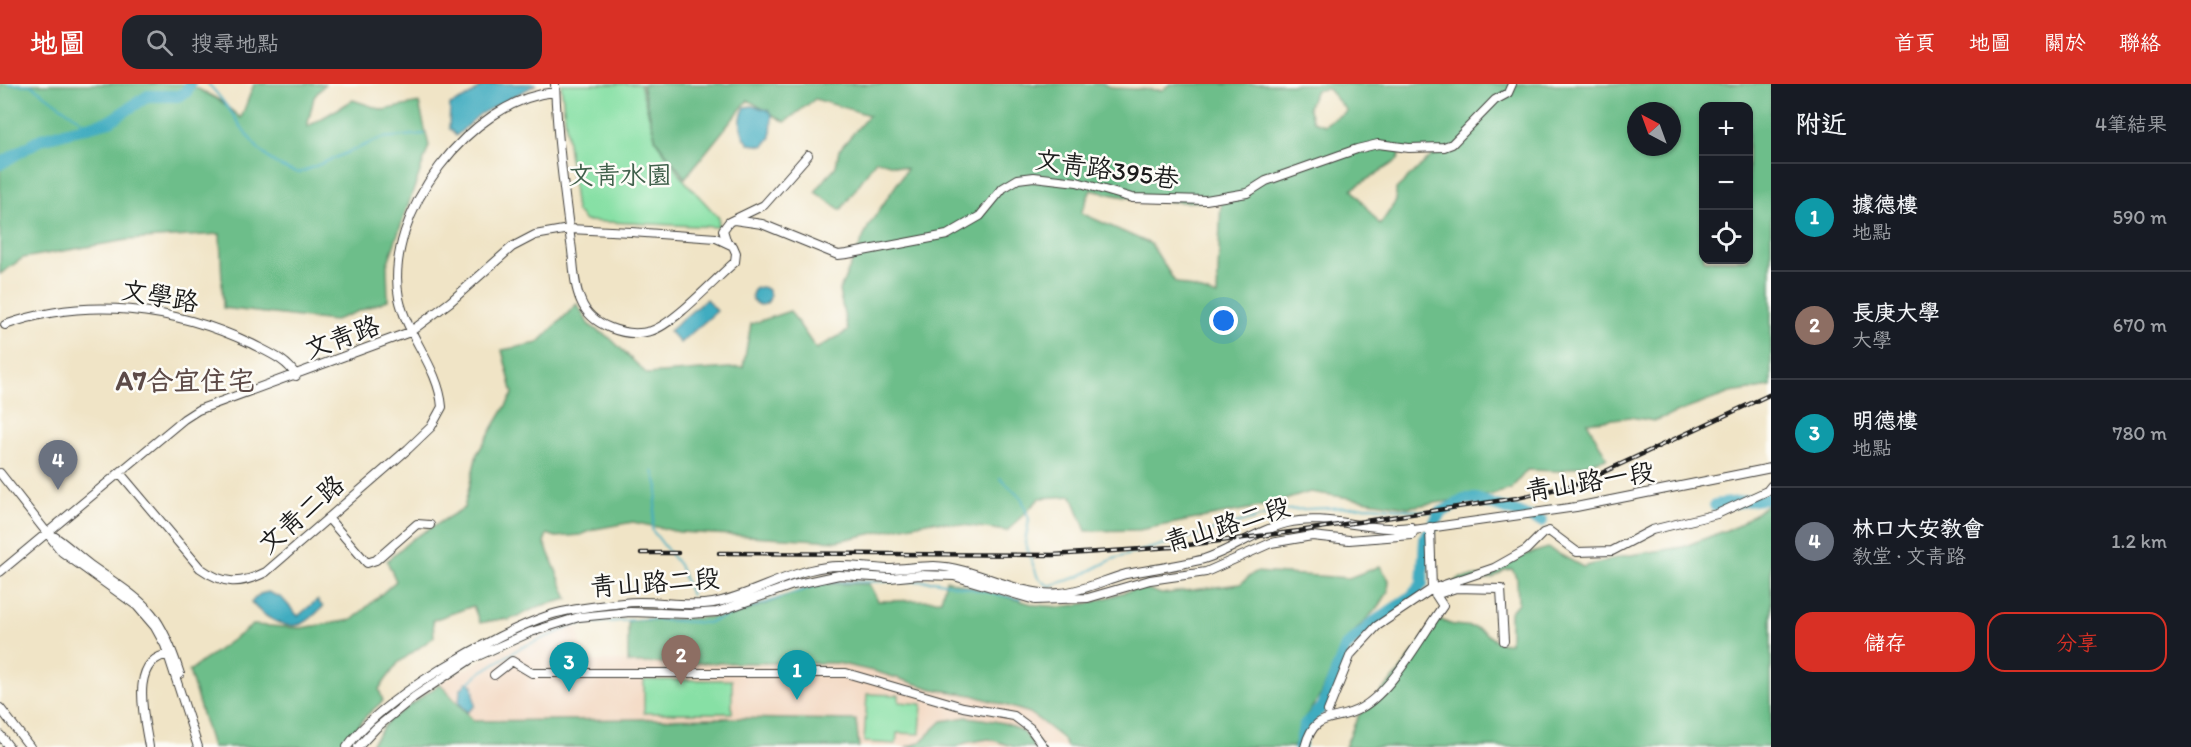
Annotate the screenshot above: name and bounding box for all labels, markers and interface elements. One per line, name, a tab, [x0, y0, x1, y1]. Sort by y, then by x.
search box	[122, 15, 542, 69]
text: 地圖	[30, 26, 86, 60]
icon: search	[143, 26, 176, 59]
text: 搜尋地點	[191, 30, 279, 57]
text: 首頁	[1894, 30, 1936, 55]
text: 地圖	[1969, 30, 2011, 55]
text: 關於	[2044, 30, 2086, 55]
text: 聯絡	[2119, 30, 2161, 55]
north arrow	[1627, 102, 1681, 156]
map controls	[1699, 102, 1753, 264]
button: +	[1699, 102, 1753, 156]
text: 附近	[1795, 108, 1847, 140]
text: 4筆結果	[2095, 112, 2167, 136]
street label: 文青路395巷	[1033, 143, 1181, 195]
button: −	[1699, 156, 1753, 210]
park label: 文青水園	[568, 159, 672, 191]
text: 據德樓	[1852, 191, 1918, 218]
text: 1	[1810, 205, 1819, 229]
text: 590 m	[2112, 205, 2167, 229]
button: locate	[1699, 210, 1753, 264]
text: 地點	[1852, 220, 1892, 244]
street label: 文學路	[119, 273, 201, 319]
text: 長庚大學	[1852, 299, 1940, 326]
your location	[1209, 306, 1238, 335]
street label: 文青路	[300, 309, 384, 365]
text: 2	[1809, 313, 1820, 337]
text: 670 m	[2113, 313, 2167, 337]
text: 大學	[1852, 328, 1892, 352]
district label: A7合宜住宅	[115, 364, 254, 397]
text: 明德樓	[1852, 407, 1918, 434]
text: 3	[1809, 421, 1820, 445]
text: 780 m	[2112, 421, 2167, 445]
text: 地點	[1852, 436, 1892, 460]
pin: 4	[38, 440, 78, 490]
street label: 青山路一段	[1523, 455, 1657, 507]
street label: 文青二路	[251, 468, 351, 560]
street label: 青山路二段	[1160, 490, 1294, 558]
text: 林口大安教會	[1852, 515, 1984, 542]
text: 4	[1808, 529, 1821, 553]
text: 1.2 km	[2111, 529, 2167, 553]
text: 教堂 · 文青路	[1852, 544, 1966, 568]
street label: 青山路二段	[589, 562, 721, 602]
button: 儲存	[1795, 612, 1975, 672]
button: 分享	[1987, 612, 2167, 672]
pin: 2	[662, 636, 700, 685]
pin: 3	[550, 642, 588, 692]
pin: 1	[778, 650, 816, 700]

